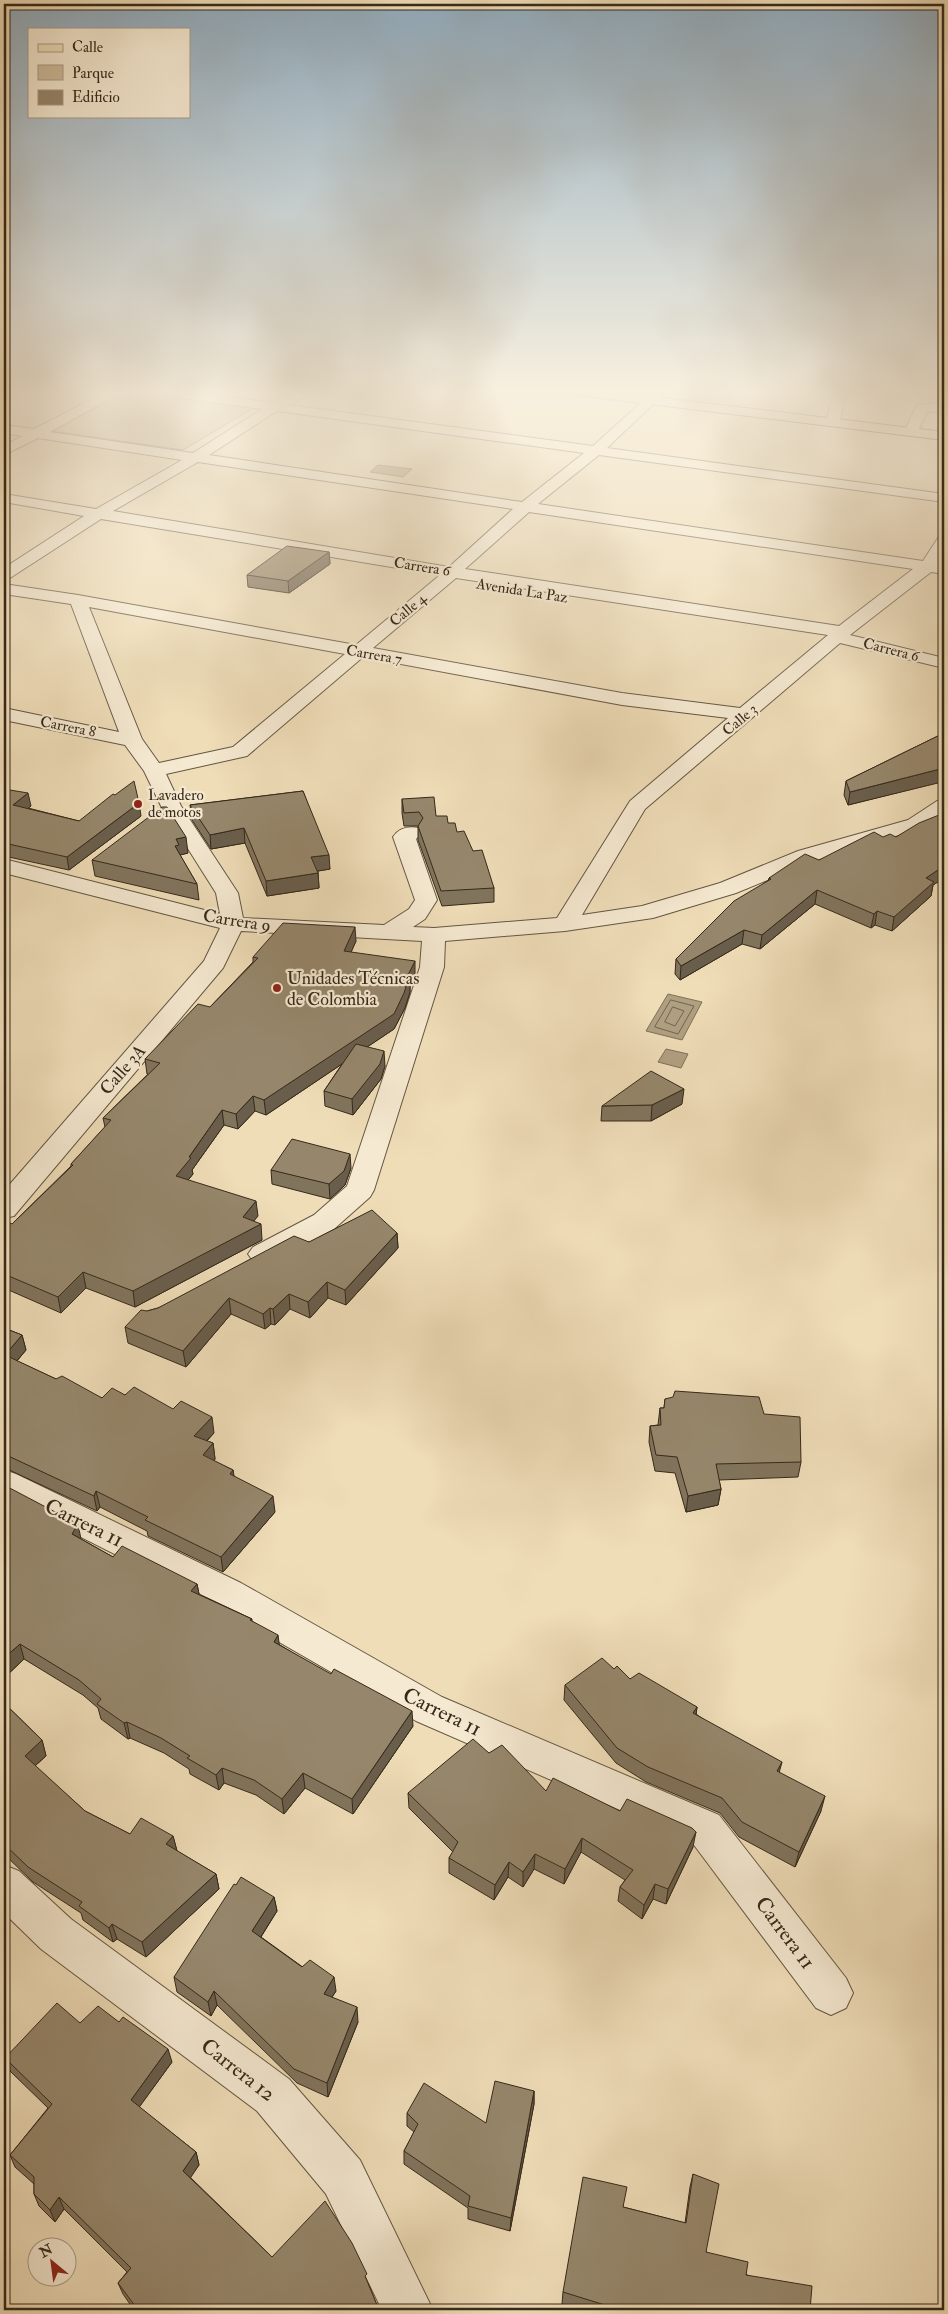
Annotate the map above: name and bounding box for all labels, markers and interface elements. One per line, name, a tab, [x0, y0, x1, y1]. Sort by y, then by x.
legend	[28, 28, 190, 118]
text: Calle	[72, 38, 103, 57]
text: Parque	[72, 64, 114, 83]
text: Edificio	[72, 88, 120, 107]
street label: Carrera 6	[392, 553, 453, 581]
street label: Avenida La Paz	[474, 574, 569, 608]
street label: Calle 4	[386, 589, 431, 631]
street label: Carrera 6	[861, 634, 922, 666]
street label: Carrera 7	[345, 641, 403, 669]
street label: Calle 3	[719, 700, 761, 740]
street label: Carrera 8	[38, 712, 98, 742]
place label: Lavadero de motos	[148, 786, 204, 822]
marker: Lavadero de motos	[132, 798, 144, 810]
street label: Carrera 9	[201, 904, 273, 938]
place label: Unidades Técnicas de Colombia	[287, 967, 419, 1011]
marker: Unidades Técnicas de Colombia	[271, 982, 283, 994]
street label: Calle 3A	[95, 1040, 152, 1100]
street label: Carrera 11	[40, 1492, 128, 1554]
street label: Carrera 11	[398, 1681, 486, 1743]
street label: Carrera 11	[749, 1891, 821, 1975]
street label: Carrera 12	[195, 2032, 281, 2108]
north arrow	[28, 2236, 78, 2286]
text: N	[35, 2240, 56, 2262]

